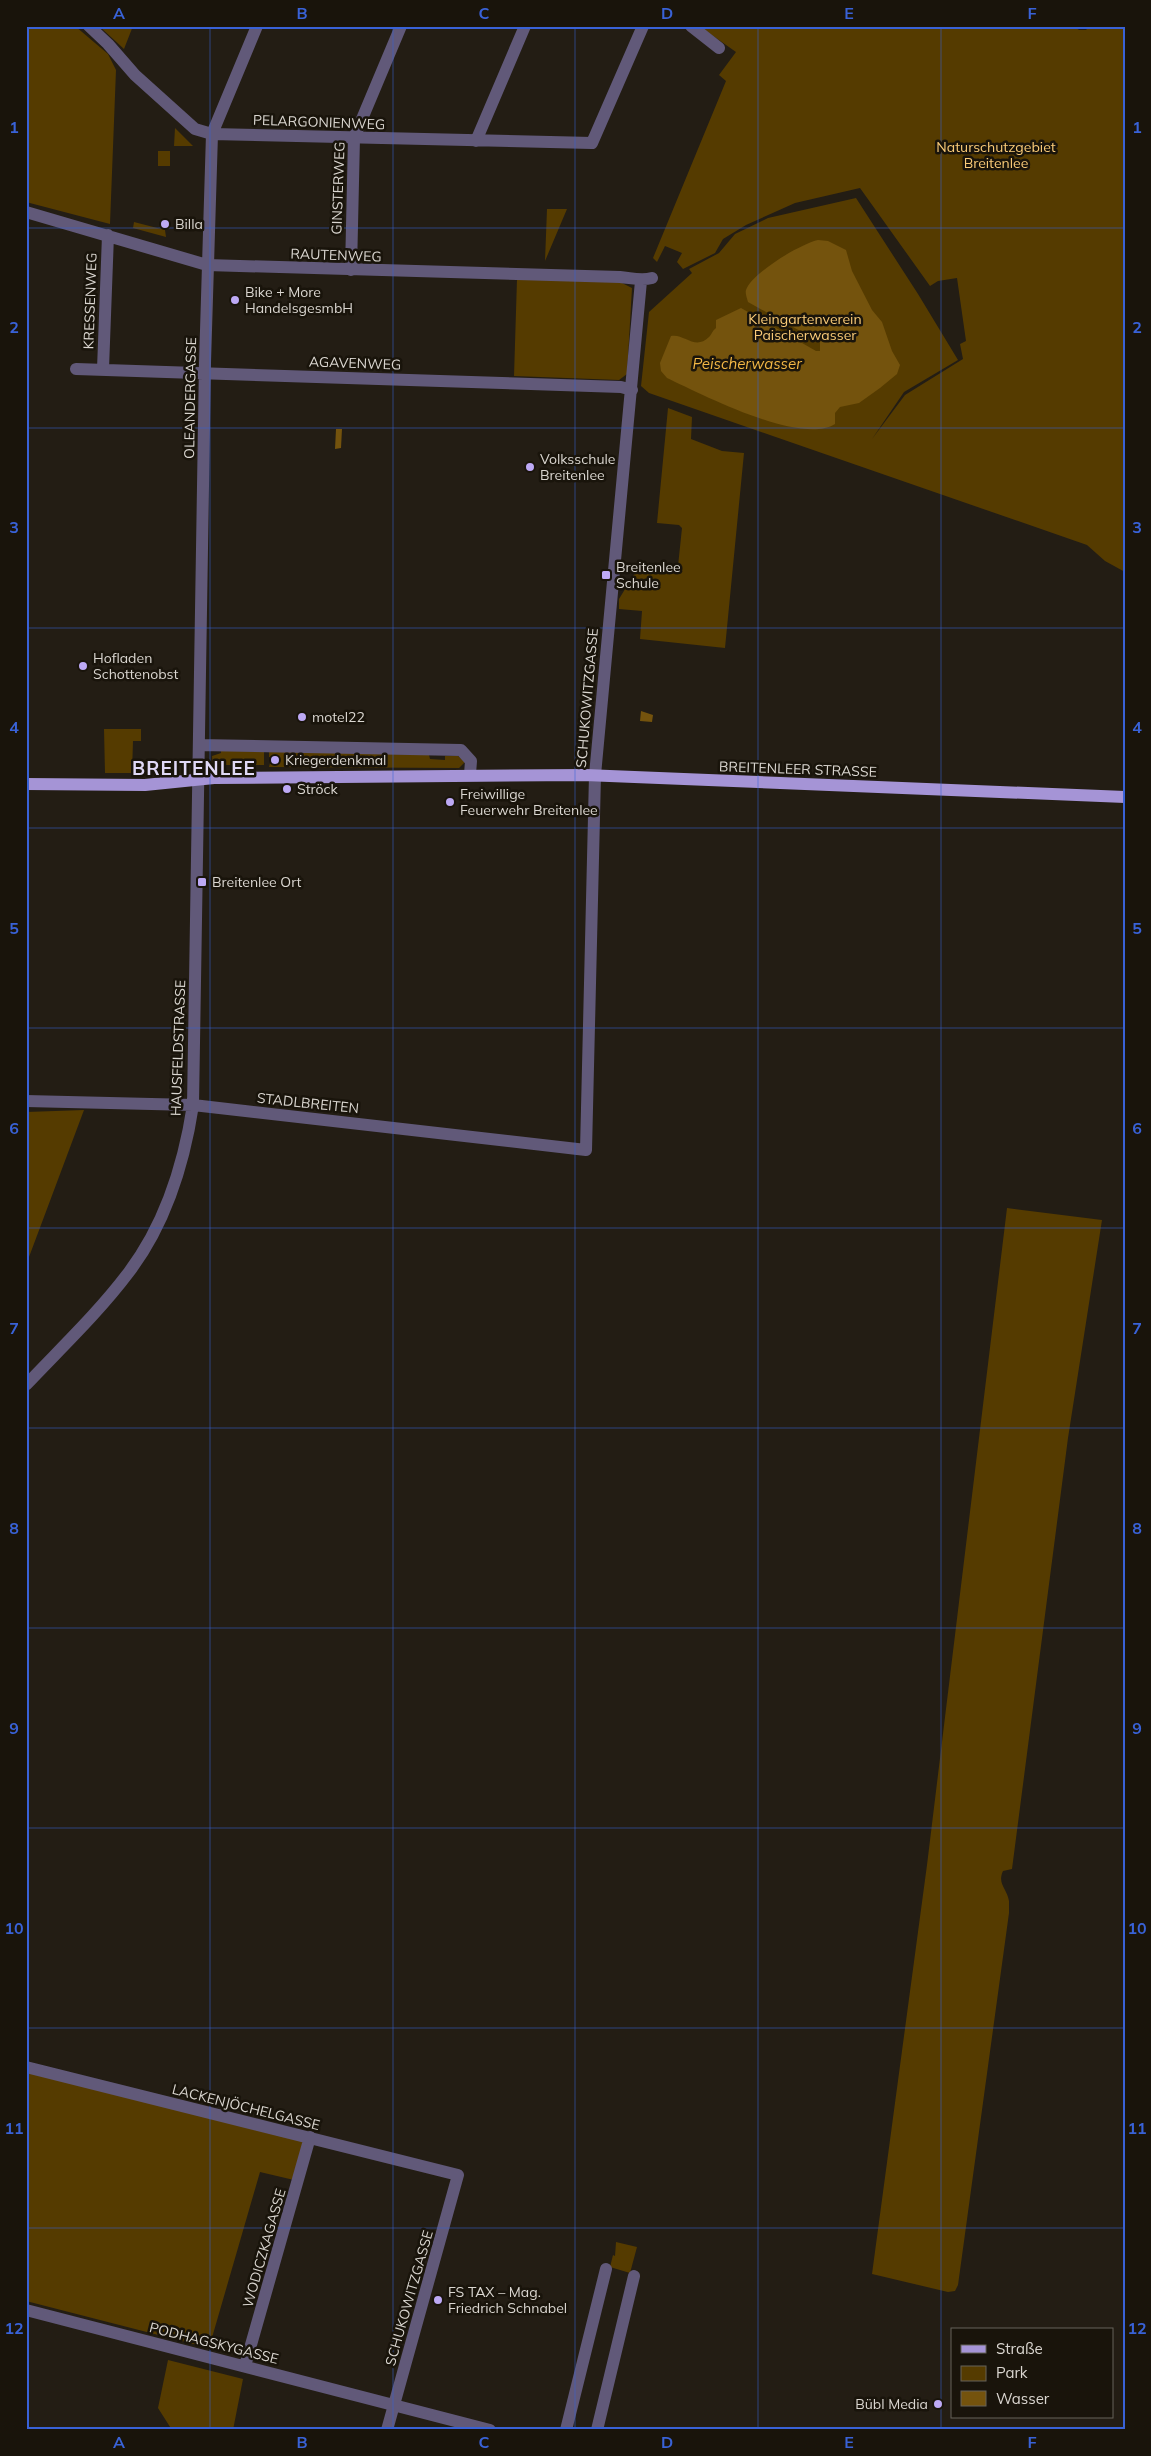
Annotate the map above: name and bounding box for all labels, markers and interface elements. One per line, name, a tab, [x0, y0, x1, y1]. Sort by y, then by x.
text: A	[113, 3, 125, 23]
text: B	[296, 3, 308, 23]
text: C	[479, 3, 490, 23]
text: D	[661, 3, 673, 23]
text: E	[844, 3, 854, 23]
text: F	[1027, 3, 1037, 23]
street label: PELARGONIENWEG	[253, 111, 385, 133]
text: 1	[9, 117, 19, 137]
text: 1	[1132, 117, 1142, 137]
park label: Naturschutzgebiet Breitenlee	[936, 138, 1056, 172]
street label: GINSTERWEG	[327, 141, 349, 235]
place label: Billa	[175, 215, 203, 233]
marker: Billa	[159, 218, 171, 230]
street label: RAUTENWEG	[290, 244, 382, 266]
street label: KRESSENWEG	[79, 252, 101, 350]
place label: Bike + More HandelsgesmbH	[245, 283, 353, 317]
marker: Bike + More HandelsgesmbH	[229, 294, 241, 306]
park label: Kleingartenverein Paischerwasser	[748, 310, 862, 344]
text: 2	[9, 317, 19, 337]
text: 2	[1132, 317, 1142, 337]
street label: OLEANDERGASSE	[180, 337, 200, 459]
street label: AGAVENWEG	[309, 352, 401, 374]
water label: Peischerwasser	[692, 354, 802, 373]
place label: Volksschule Breitenlee	[540, 450, 615, 484]
marker: Volksschule Breitenlee	[524, 461, 536, 473]
text: 3	[9, 517, 19, 537]
text: 3	[1132, 517, 1142, 537]
place label: Breitenlee Schule	[616, 558, 681, 592]
marker: Breitenlee Schule	[600, 569, 612, 581]
street label: SCHUKOWITZGASSE	[572, 627, 602, 769]
place label: Hofladen Schottenobst	[93, 649, 178, 683]
marker: Hofladen Schottenobst	[77, 660, 89, 672]
place label: motel22	[312, 708, 365, 726]
marker: motel22	[296, 711, 308, 723]
text: 4	[9, 717, 19, 737]
text: 4	[1132, 717, 1142, 737]
place label: Kriegerdenkmal	[285, 751, 386, 769]
marker: Kriegerdenkmal	[269, 754, 281, 766]
district label: BREITENLEE	[132, 756, 256, 780]
street label: BREITENLEER STRASSE	[719, 757, 877, 781]
place label: Ströck	[297, 780, 339, 798]
marker: Ströck	[281, 783, 293, 795]
place label: Freiwillige Feuerwehr Breitenlee	[460, 785, 598, 819]
marker: Freiwillige Feuerwehr Breitenlee	[444, 796, 456, 808]
place label: Breitenlee Ort	[212, 873, 302, 891]
marker: Breitenlee Ort	[196, 876, 208, 888]
text: 5	[9, 918, 19, 938]
text: 5	[1132, 918, 1142, 938]
street label: HAUSFELDSTRASSE	[167, 980, 189, 1116]
street label: STADLBREITEN	[256, 1089, 360, 1117]
text: 6	[9, 1118, 19, 1138]
text: 6	[1132, 1118, 1142, 1138]
text: 7	[9, 1318, 19, 1338]
text: 7	[1132, 1318, 1142, 1338]
text: 8	[9, 1518, 19, 1538]
text: 8	[1132, 1518, 1142, 1538]
text: 9	[9, 1718, 19, 1738]
text: 9	[1132, 1718, 1142, 1738]
text: 10	[4, 1918, 24, 1938]
text: 10	[1127, 1918, 1147, 1938]
street label: LACKENJÖCHELGASSE	[170, 2080, 322, 2134]
text: 11	[4, 2118, 24, 2138]
text: 11	[1127, 2118, 1147, 2138]
street label: WODICZKAGASSE	[238, 2187, 290, 2309]
street label: SCHUKOWITZGASSE	[381, 2228, 437, 2368]
place label: FS TAX – Mag. Friedrich Schnabel	[448, 2283, 567, 2317]
marker: FS TAX – Mag. Friedrich Schnabel	[432, 2294, 444, 2306]
text: 12	[4, 2318, 24, 2338]
street label: PODHAGSKYGASSE	[148, 2318, 280, 2368]
text: 12	[1127, 2318, 1147, 2338]
legend	[951, 2328, 1114, 2418]
text: Straße	[996, 2339, 1043, 2358]
text: Park	[996, 2363, 1028, 2382]
text: Wasser	[996, 2389, 1050, 2408]
place label: Bübl Media	[855, 2395, 928, 2413]
marker: Bübl Media	[932, 2398, 944, 2410]
text: A	[113, 2432, 125, 2452]
text: B	[296, 2432, 308, 2452]
text: C	[479, 2432, 490, 2452]
text: D	[661, 2432, 673, 2452]
text: E	[844, 2432, 854, 2452]
text: F	[1027, 2432, 1037, 2452]

